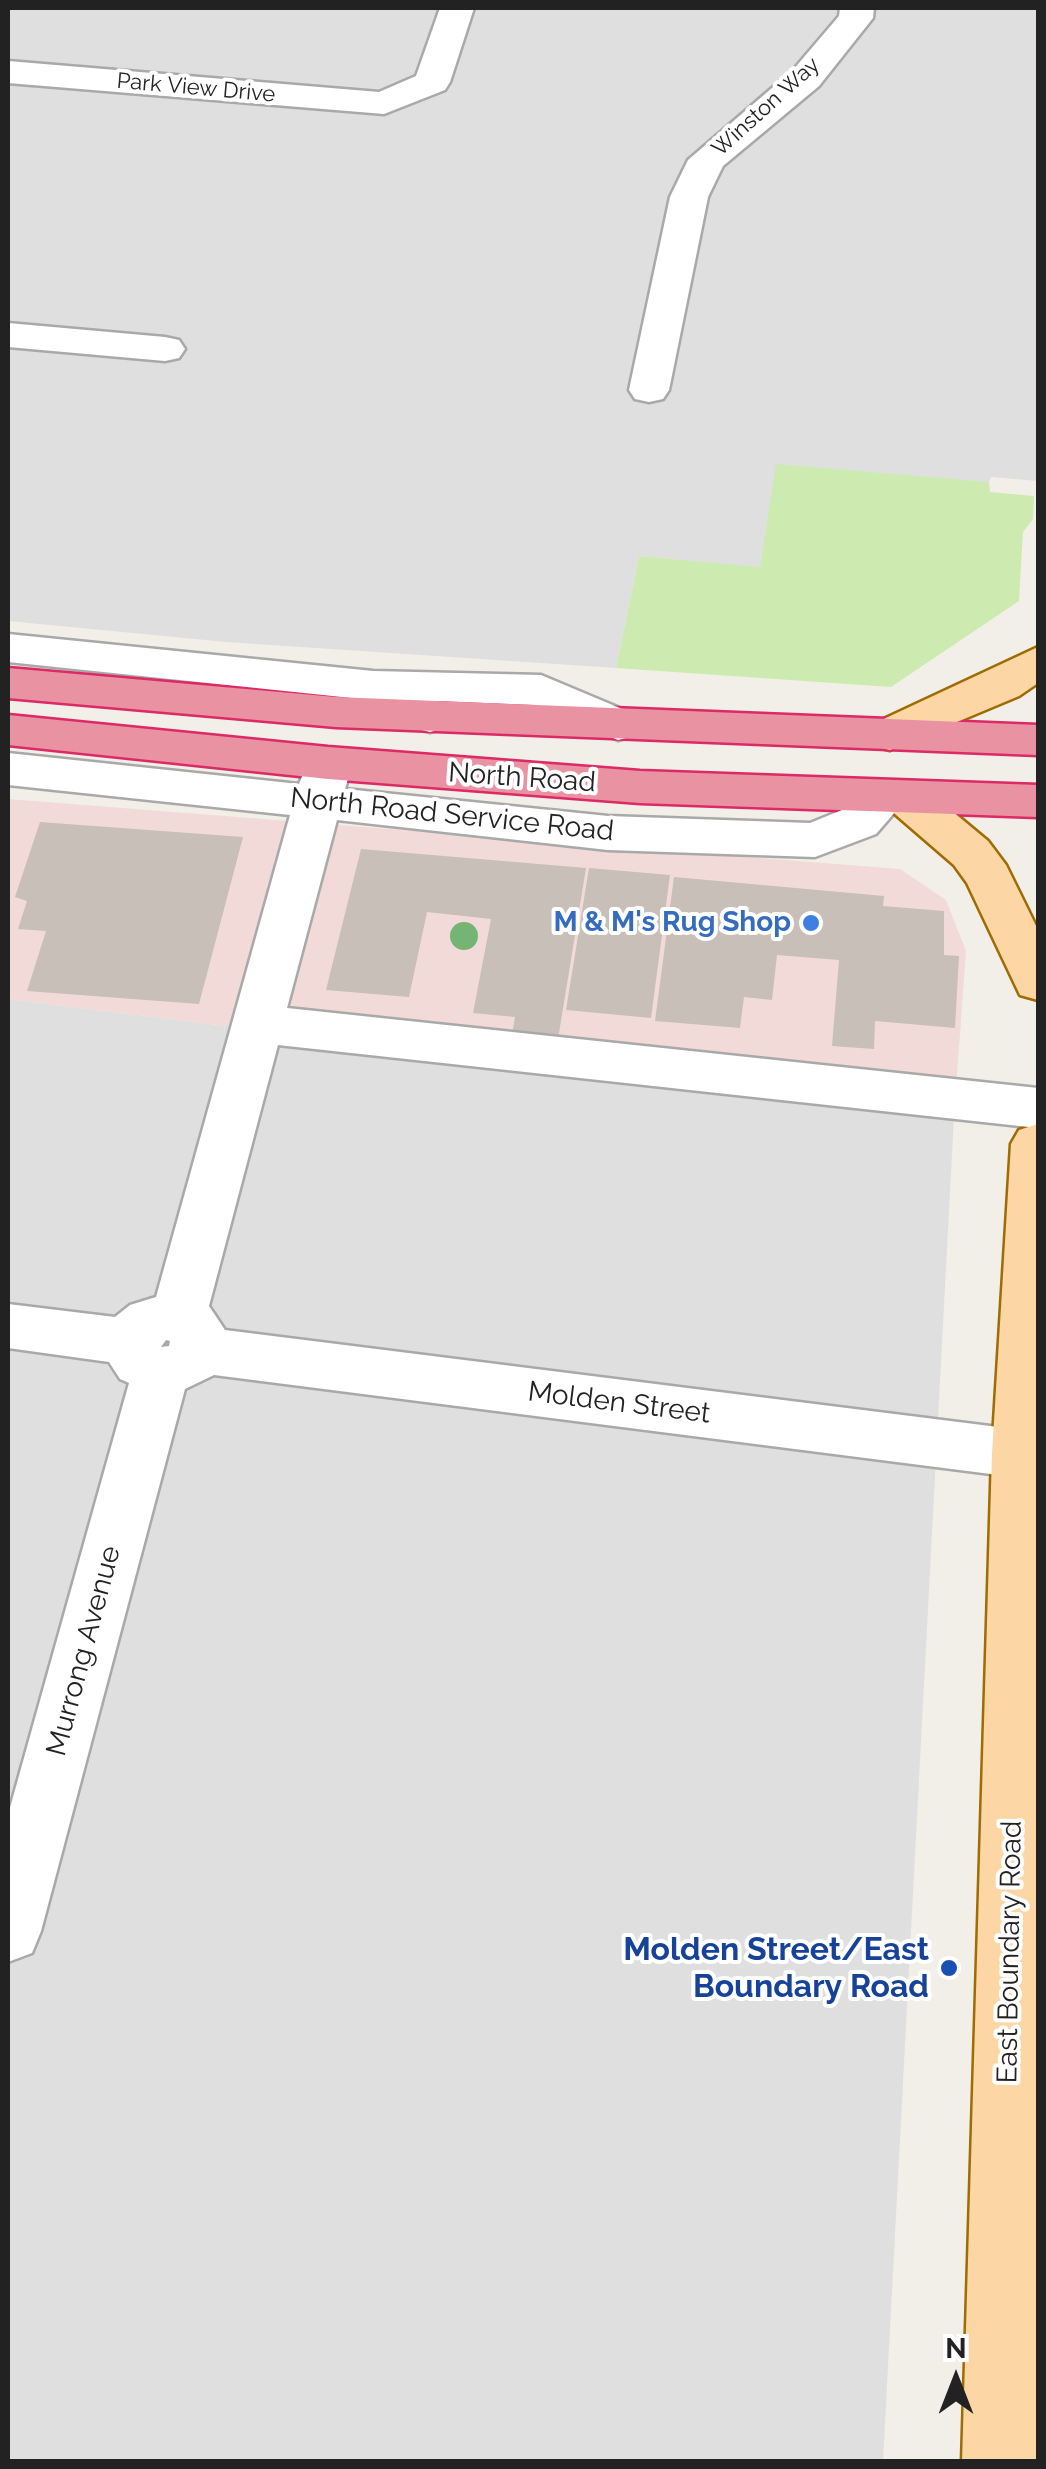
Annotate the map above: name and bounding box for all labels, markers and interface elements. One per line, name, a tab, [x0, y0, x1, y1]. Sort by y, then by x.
street label: Winston Way	[707, 52, 825, 162]
street label: Park View Drive	[116, 68, 276, 108]
street label: North Road	[447, 756, 597, 800]
street label: North Road Service Road	[289, 781, 615, 849]
place label: M & M's Rug Shop	[553, 906, 791, 940]
marker: M & M's Rug Shop	[800, 912, 822, 934]
street label: Molden Street	[526, 1375, 712, 1431]
street label: Murrong Avenue	[40, 1542, 128, 1760]
street label: East Boundary Road	[991, 1820, 1029, 2084]
place label: Molden Street/East Boundary Road	[623, 1931, 929, 2006]
marker: Molden Street/East Boundary Road	[938, 1957, 960, 1979]
north arrow	[906, 2329, 1006, 2429]
text: N	[945, 2332, 967, 2365]

